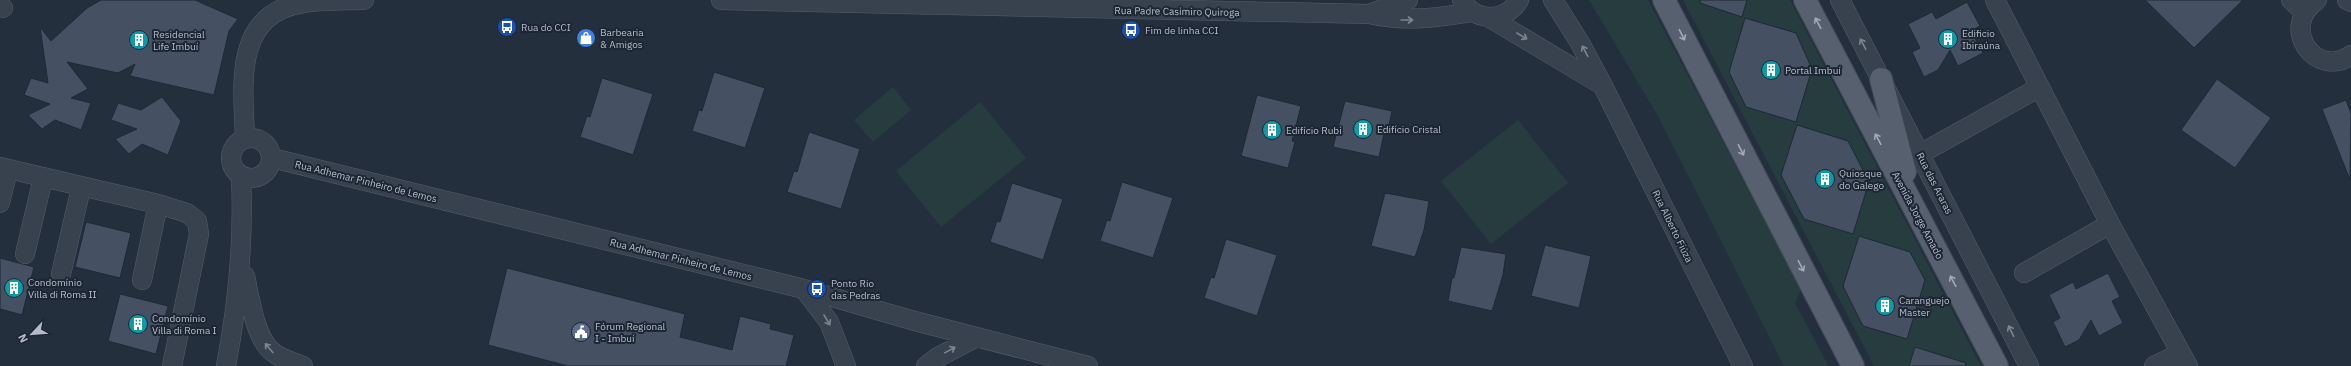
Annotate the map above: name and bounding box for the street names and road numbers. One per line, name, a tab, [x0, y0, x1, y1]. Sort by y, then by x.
street label: Rua Padre Casimiro Quiroga	[1114, 4, 1240, 19]
street label: Rua das Araras	[1913, 150, 1956, 216]
street label: Rua Adhemar Pinheiro de Lemos	[293, 158, 438, 205]
street label: Avenida Jorge Amado	[1889, 169, 1946, 262]
street label: Rua Alberto Fiúza	[1649, 188, 1696, 265]
street label: Rua Adhemar Pinheiro de Lemos	[608, 236, 753, 283]

